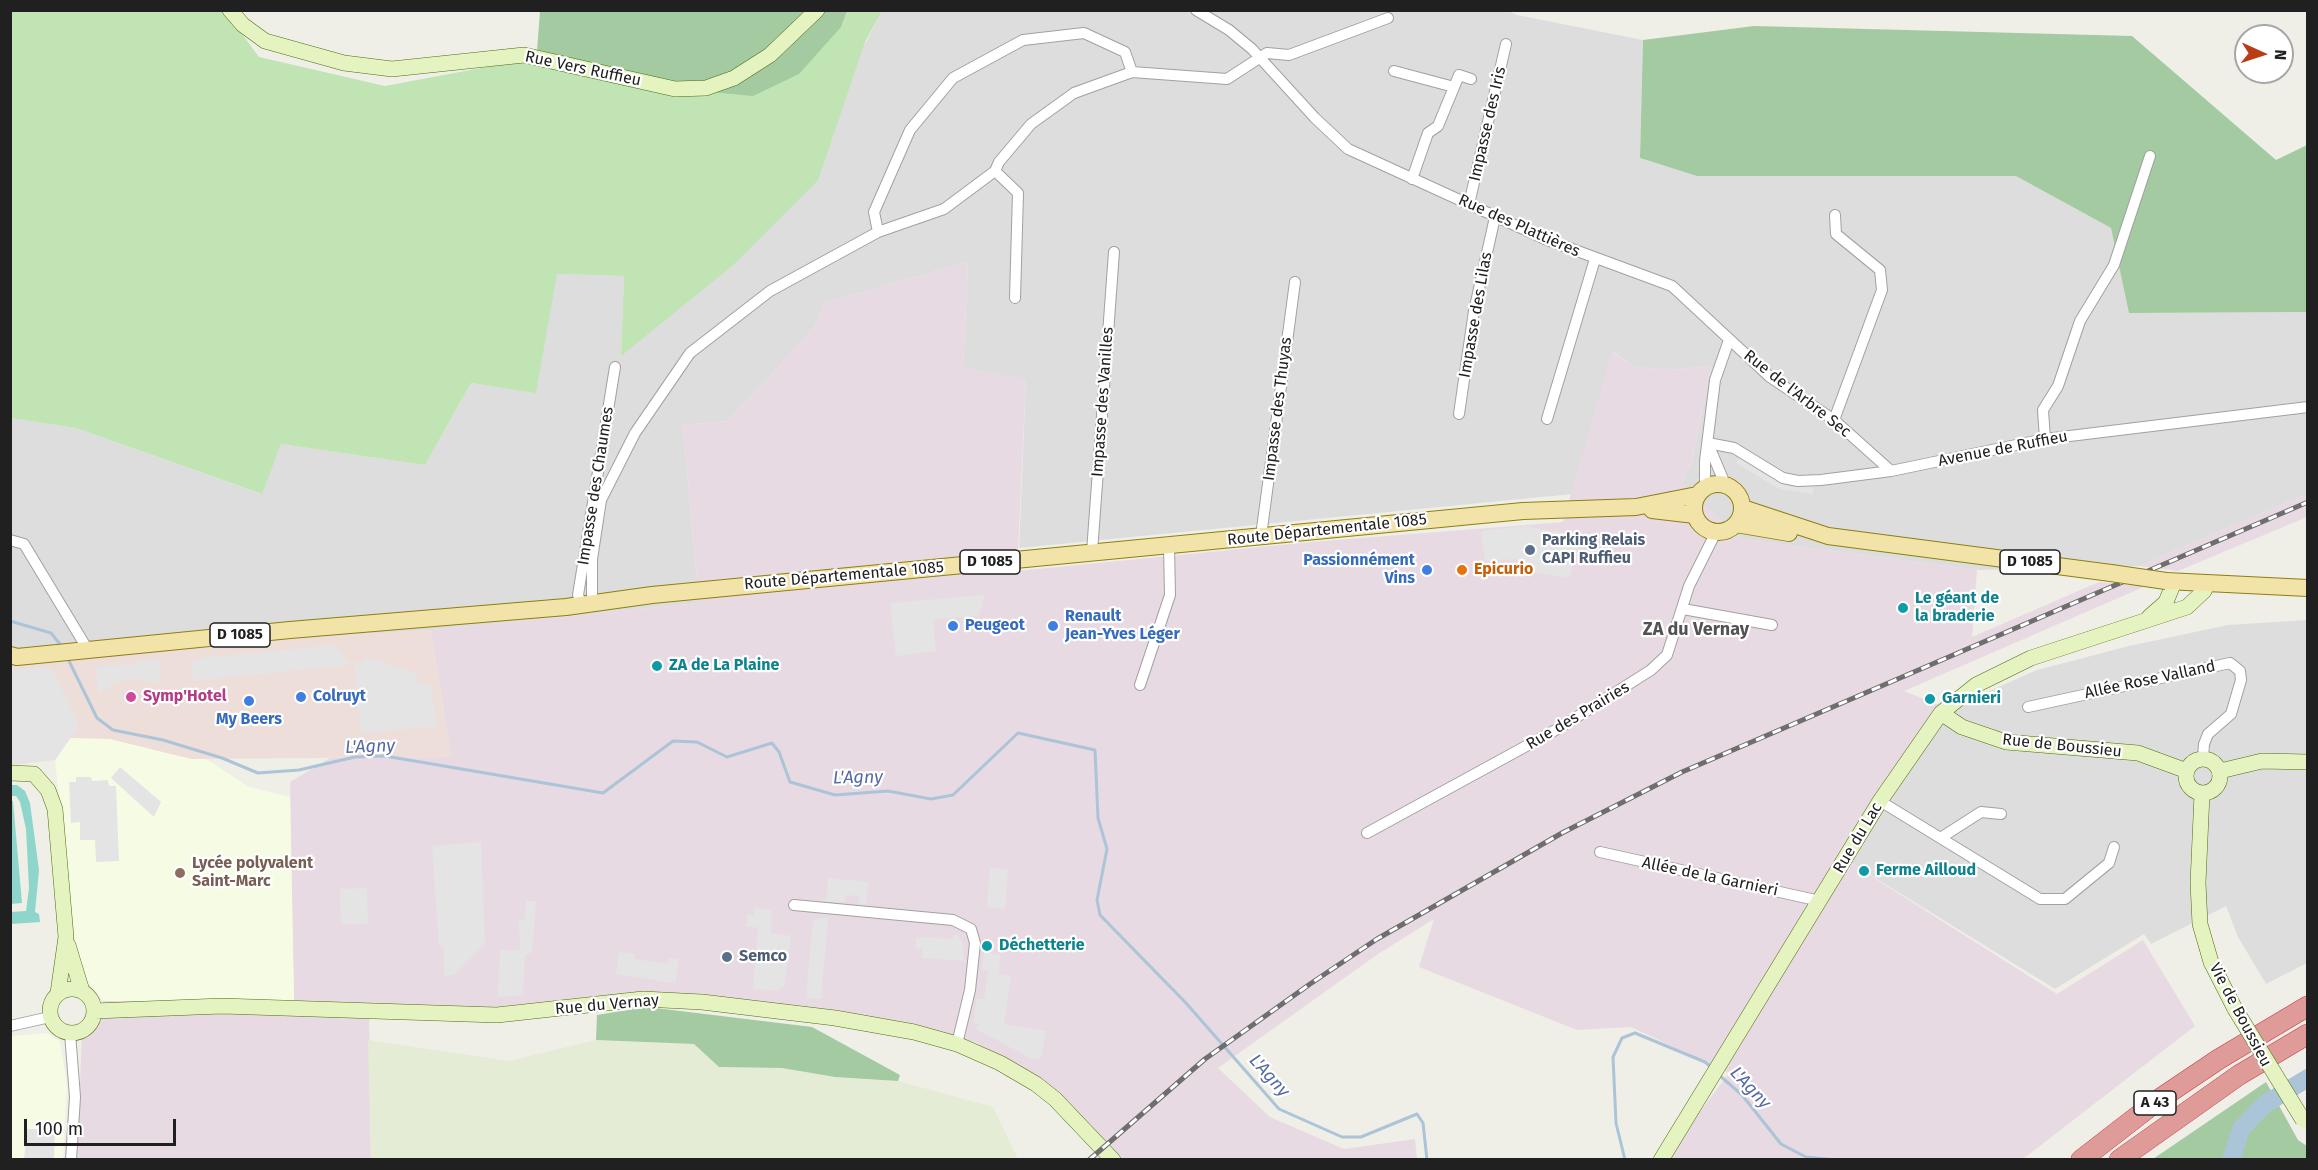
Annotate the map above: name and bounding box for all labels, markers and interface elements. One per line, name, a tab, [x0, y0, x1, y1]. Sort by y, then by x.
north arrow	[2234, 24, 2294, 84]
street label: Rue Vers Ruffieu	[523, 47, 643, 91]
text: N	[2271, 49, 2290, 61]
street label: Impasse des Iris	[1465, 65, 1511, 183]
street label: Rue des Plattières	[1455, 191, 1583, 261]
street label: Impasse des Lilas	[1456, 251, 1496, 379]
street label: Impasse des Vanilles	[1088, 326, 1118, 478]
street label: Impasse des Thuyas	[1260, 336, 1296, 482]
street label: Rue de l'Arbre Sec	[1740, 346, 1854, 442]
street label: Impasse des Chaumes	[574, 405, 618, 567]
street label: Avenue de Ruffieu	[1937, 427, 2069, 471]
street label: Route Départementale 1085	[1226, 510, 1428, 550]
place label: Parking Relais CAPI Ruffieu	[1542, 531, 1645, 569]
marker: Parking Relais CAPI Ruffieu	[1523, 543, 1537, 557]
road number: D 1085	[960, 550, 1020, 574]
road number: D 1085	[2000, 550, 2060, 574]
place label: Passionnément Vins	[1303, 551, 1415, 589]
street label: Route Départementale 1085	[743, 558, 945, 594]
place label: Epicurio	[1474, 560, 1533, 580]
marker: Passionnément Vins	[1420, 563, 1434, 577]
marker: Epicurio	[1455, 563, 1469, 577]
place label: Le géant de la braderie	[1915, 589, 1999, 627]
marker: Le géant de la braderie	[1896, 601, 1910, 615]
place label: Renault Jean-Yves Léger	[1065, 607, 1180, 645]
place label: Peugeot	[965, 616, 1025, 636]
marker: Peugeot	[946, 619, 960, 633]
marker: Renault Jean-Yves Léger	[1046, 619, 1060, 633]
district label: ZA du Vernay	[1643, 619, 1749, 641]
road number: D 1085	[210, 623, 270, 647]
place label: ZA de La Plaine	[669, 656, 779, 676]
street label: Allée Rose Valland	[2083, 657, 2217, 703]
marker: ZA de La Plaine	[650, 659, 664, 673]
street label: Rue des Prairies	[1523, 678, 1633, 754]
place label: Symp'Hotel	[143, 687, 226, 707]
place label: Colruyt	[313, 687, 366, 707]
place label: Garnieri	[1942, 689, 2001, 709]
marker: Symp'Hotel	[124, 690, 138, 704]
marker: Colruyt	[294, 690, 308, 704]
marker: Garnieri	[1923, 692, 1937, 706]
marker: My Beers	[242, 694, 256, 708]
place label: My Beers	[216, 710, 282, 730]
street label: Rue de Boussieu	[2001, 730, 2123, 762]
water label: L'Agny	[345, 735, 395, 759]
water label: L'Agny	[833, 767, 883, 789]
street label: Rue du Lac	[1829, 799, 1887, 877]
street label: Allée de la Garnieri	[1640, 853, 1780, 901]
place label: Lycée polyvalent Saint-Marc	[192, 854, 313, 892]
place label: Ferme Ailloud	[1876, 861, 1976, 881]
marker: Ferme Ailloud	[1857, 864, 1871, 878]
marker: Lycée polyvalent Saint-Marc	[173, 866, 187, 880]
place label: Déchetterie	[999, 936, 1085, 956]
marker: Déchetterie	[980, 939, 994, 953]
place label: Semco	[739, 947, 787, 967]
marker: Semco	[720, 950, 734, 964]
street label: Vie de Boussieu	[2205, 960, 2275, 1070]
street label: Rue du Vernay	[554, 991, 660, 1019]
water label: L'Agny	[1244, 1050, 1294, 1102]
water label: L'Agny	[1725, 1062, 1775, 1114]
road number: A 43	[2134, 1091, 2176, 1115]
scale bar	[27, 1107, 178, 1145]
text: 100 m	[35, 1118, 83, 1140]

